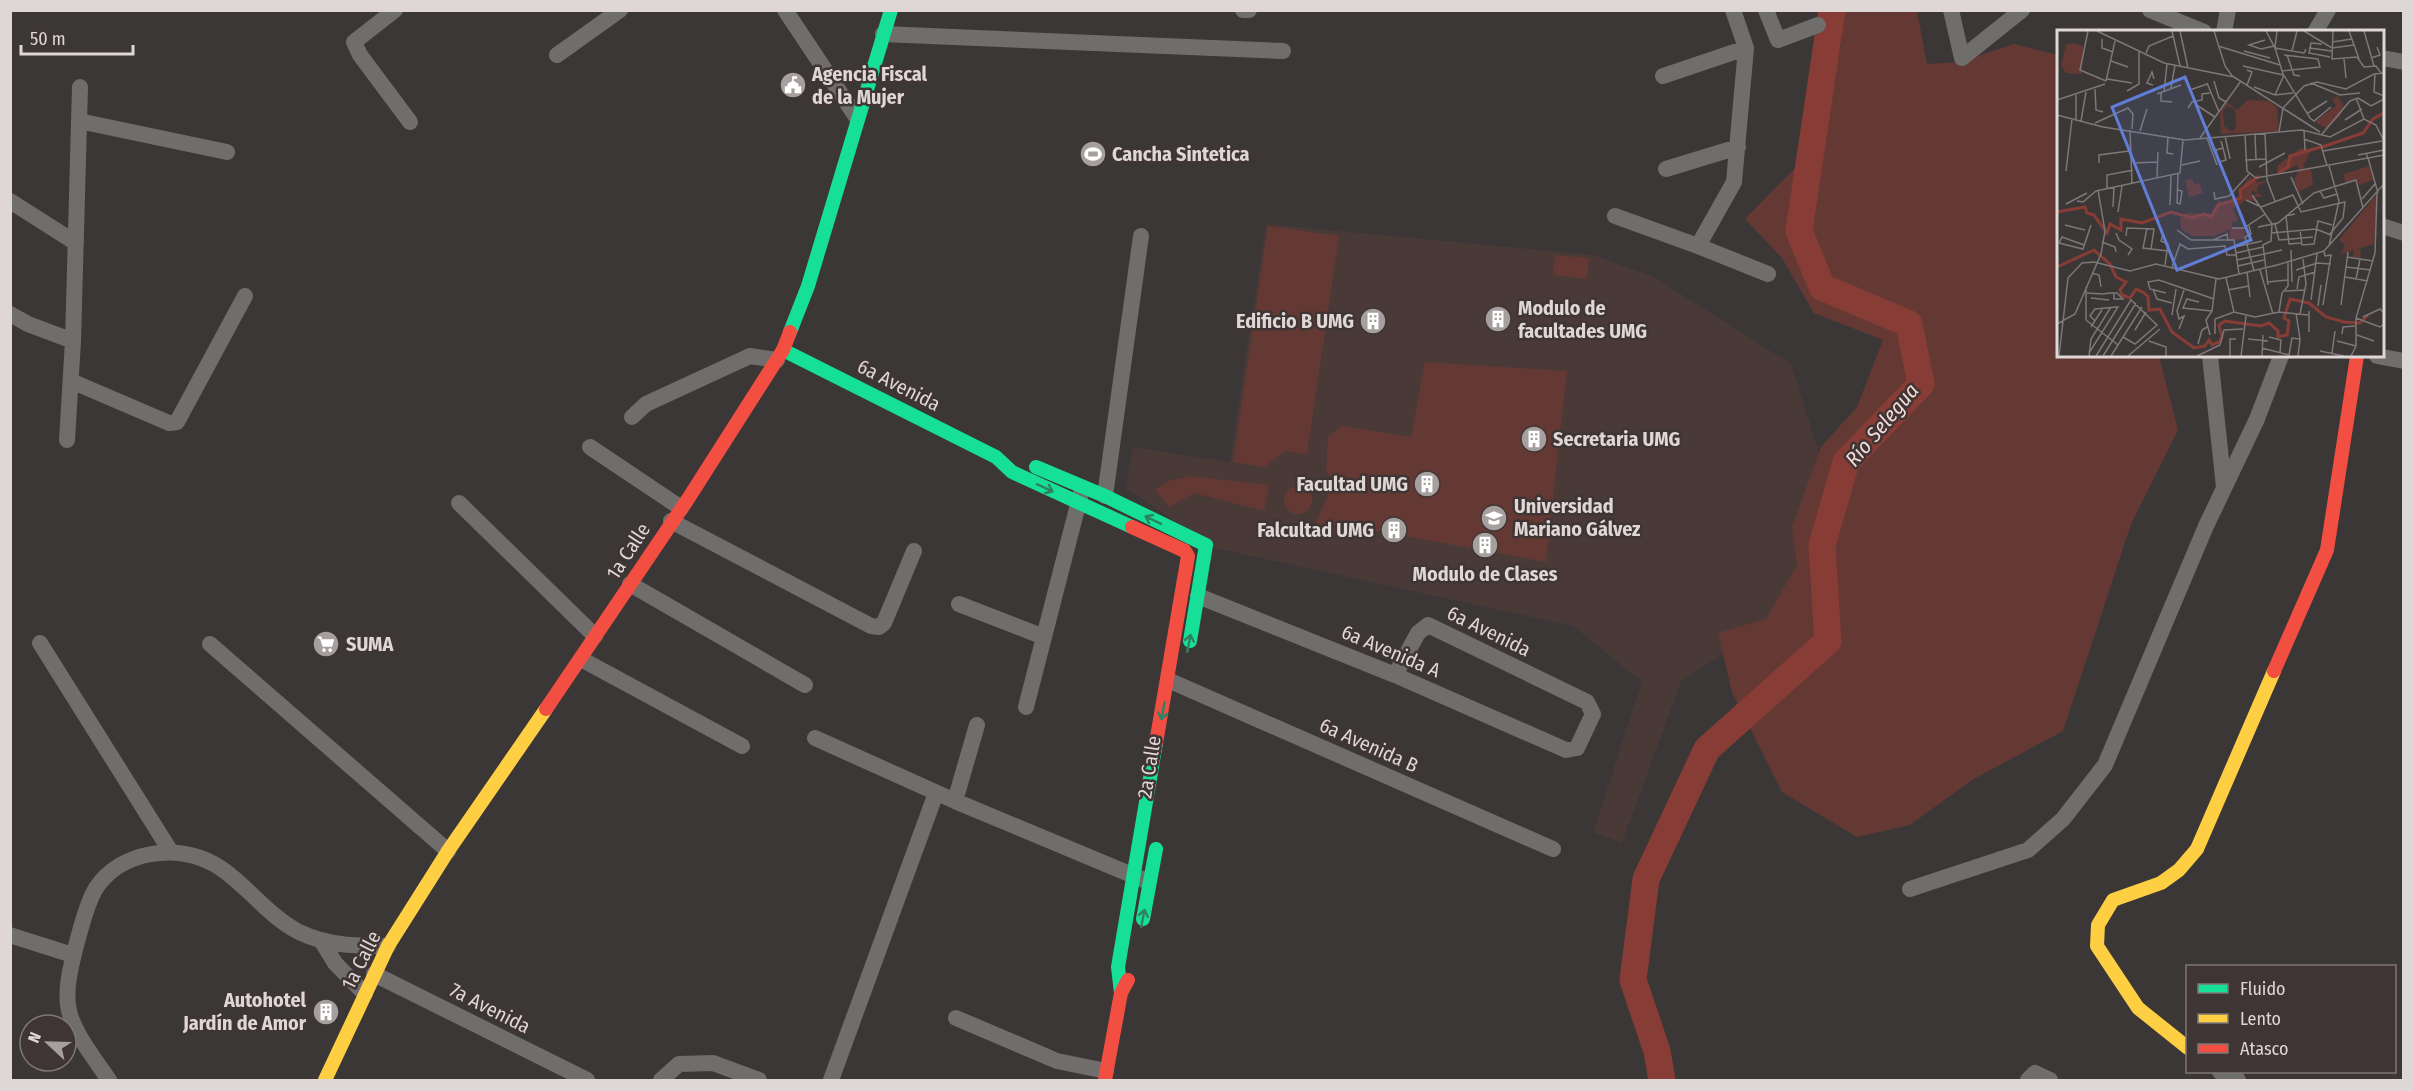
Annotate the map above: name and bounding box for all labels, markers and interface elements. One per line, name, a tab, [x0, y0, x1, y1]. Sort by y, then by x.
scale bar	[21, 18, 134, 56]
text: 50 m	[30, 28, 66, 50]
inset map	[2057, 30, 2384, 357]
place label: Agencia Fiscal de la Mujer	[811, 62, 928, 109]
public building icon: Agencia Fiscal de la Mujer	[778, 70, 808, 100]
sports icon: Cancha Sintetica	[1078, 139, 1108, 169]
place label: Cancha Sintetica	[1112, 142, 1250, 166]
place label: Modulo de facultades UMG	[1518, 296, 1647, 343]
building icon: Modulo de facultades UMG	[1483, 304, 1513, 334]
building icon: Edificio B UMG	[1358, 306, 1388, 336]
place label: Edificio B UMG	[1236, 309, 1354, 333]
street label: 6a Avenida	[854, 354, 944, 416]
water label: Río Selegua	[1840, 378, 1924, 472]
building icon: Secretaria UMG	[1519, 424, 1549, 454]
place label: Secretaria UMG	[1553, 427, 1680, 451]
building icon: Facultad UMG	[1412, 469, 1442, 499]
place label: Facultad UMG	[1296, 472, 1408, 496]
one-way arrow	[1036, 482, 1054, 494]
place label: Universidad Mariano Gálvez	[1514, 494, 1641, 541]
school or university icon: Universidad Mariano Gálvez	[1479, 503, 1509, 533]
one-way arrow	[1144, 514, 1162, 526]
building icon: Falcultad UMG	[1379, 515, 1409, 545]
street label: 1a Calle	[601, 518, 655, 584]
place label: Falcultad UMG	[1257, 518, 1374, 542]
building icon: Modulo de Clases	[1470, 530, 1500, 560]
place label: Modulo de Clases	[1413, 562, 1558, 586]
street label: 6a Avenida	[1443, 601, 1535, 661]
street label: 6a Avenida A	[1338, 619, 1444, 683]
supermarket icon: SUMA	[311, 629, 341, 659]
place label: SUMA	[346, 632, 395, 656]
one-way arrow	[1184, 633, 1195, 653]
one-way arrow	[1157, 701, 1168, 721]
street label: 6a Avenida B	[1316, 713, 1422, 777]
street label: 2a Calle	[1132, 734, 1166, 800]
one-way arrow	[1138, 908, 1149, 928]
street label: 1a Calle	[336, 927, 386, 993]
legend	[2186, 965, 2396, 1073]
street label: 7a Avenida	[446, 977, 534, 1039]
text: Fluido	[2240, 978, 2286, 1000]
place label: Autohotel Jardín de Amor	[182, 988, 307, 1035]
building icon: Autohotel Jardín de Amor	[311, 997, 341, 1027]
text: Lento	[2240, 1008, 2281, 1030]
north arrow	[18, 1013, 78, 1073]
text: N	[24, 1030, 45, 1046]
text: Atasco	[2240, 1038, 2288, 1060]

